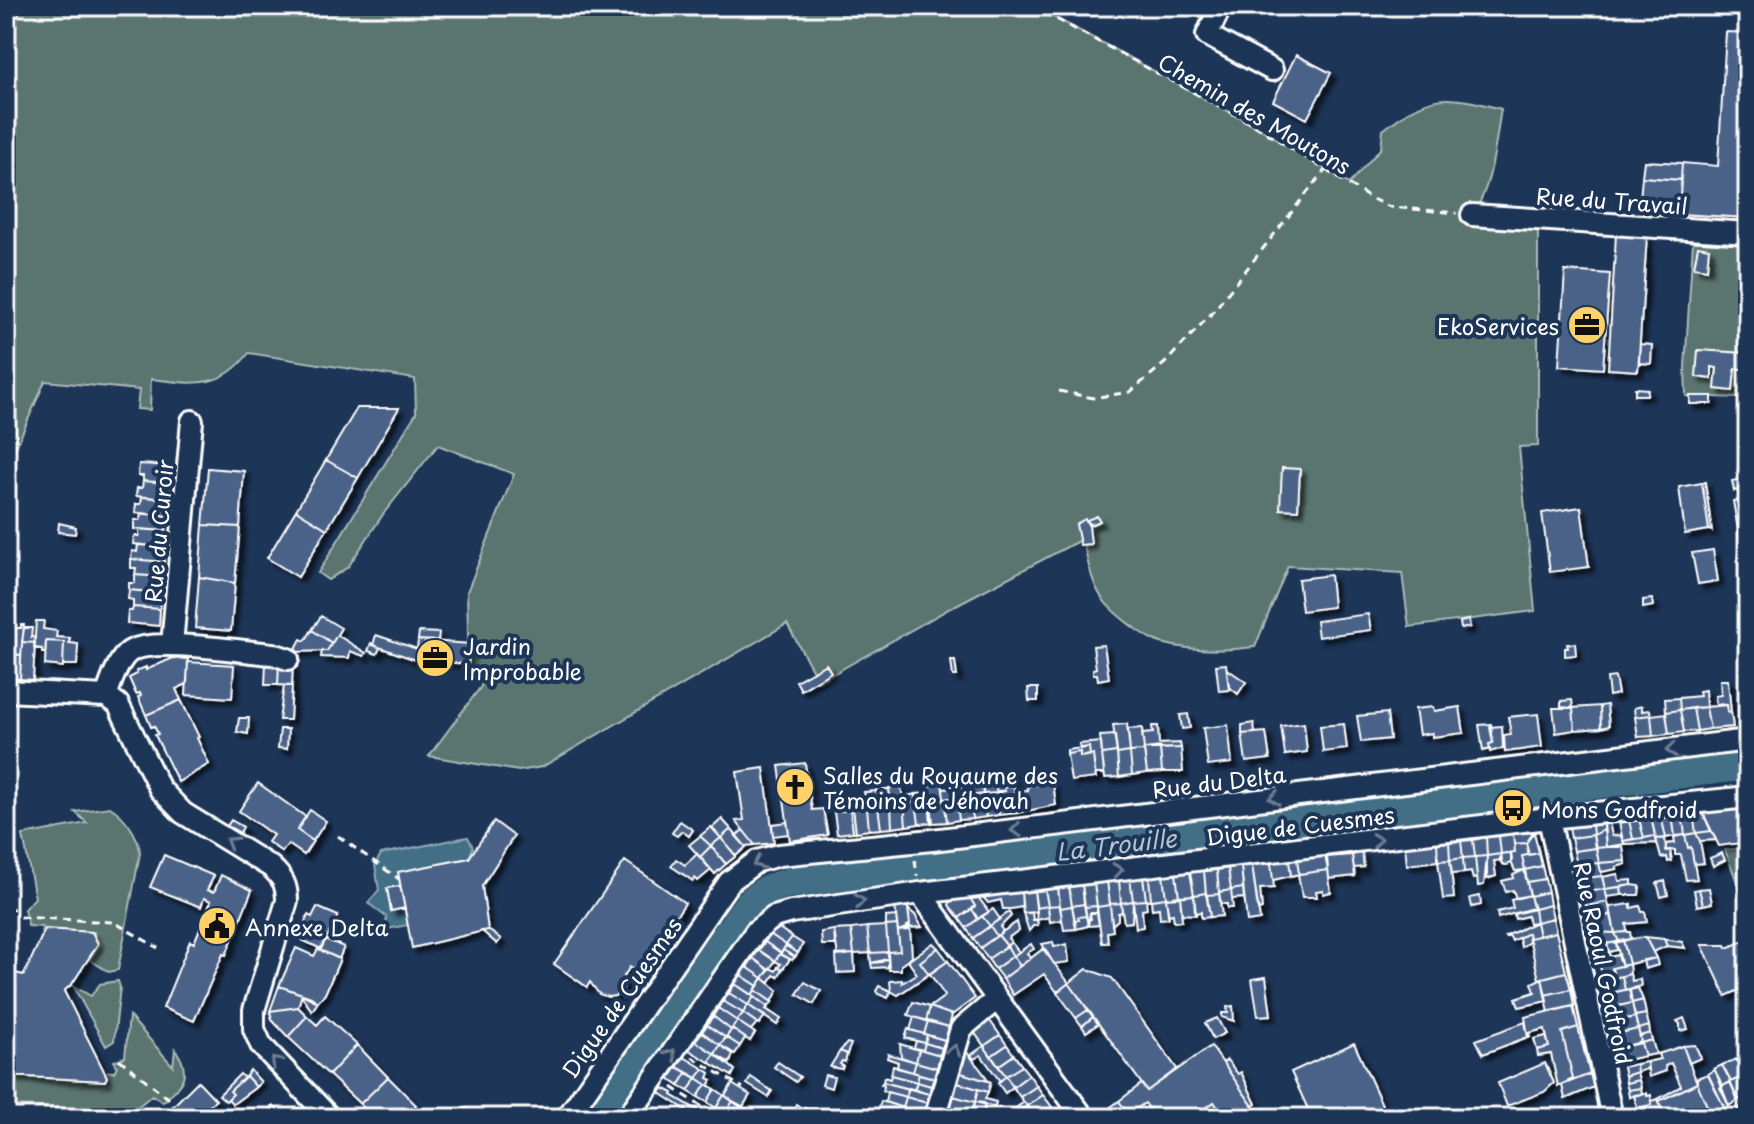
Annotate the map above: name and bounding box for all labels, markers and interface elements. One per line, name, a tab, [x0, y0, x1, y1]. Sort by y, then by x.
street label: Chemin des Moutons	[1153, 44, 1357, 182]
street label: Rue du Travail	[1535, 178, 1689, 222]
office icon: EkoServices	[1566, 304, 1608, 346]
place label: EkoServices	[1437, 309, 1559, 342]
street label: Rue du Curoir	[135, 458, 181, 604]
place label: Jardin Improbable	[463, 629, 582, 687]
office icon: Jardin Improbable	[414, 637, 456, 679]
one-way arrow	[1664, 741, 1677, 758]
street label: Rue du Delta	[1150, 756, 1288, 806]
place label: Salles du Royaume des Témoins de Jéhovah	[823, 758, 1058, 816]
church icon: Salles du Royaume des Témoins de Jéhovah	[774, 766, 816, 808]
bus stop icon: Mons Godfroid	[1492, 787, 1534, 829]
one-way arrow	[1267, 790, 1280, 807]
place label: Mons Godfroid	[1541, 792, 1698, 825]
street label: Digue de Cuesmes	[1204, 797, 1396, 853]
water label: La Trouille	[1054, 819, 1179, 869]
one-way arrow	[1009, 821, 1022, 838]
one-way arrow	[1370, 832, 1383, 849]
one-way arrow	[225, 837, 240, 852]
one-way arrow	[752, 853, 767, 869]
street label: Rue Raoul Godfroid	[1566, 858, 1642, 1068]
one-way arrow	[1111, 862, 1125, 879]
one-way arrow	[853, 893, 867, 910]
public building icon: Annexe Delta	[196, 905, 238, 947]
place label: Annexe Delta	[245, 910, 388, 943]
street label: Digue de Cuesmes	[553, 910, 689, 1084]
one-way arrow	[945, 1044, 961, 1058]
one-way arrow	[661, 1048, 676, 1062]
one-way arrow	[271, 1057, 285, 1071]

